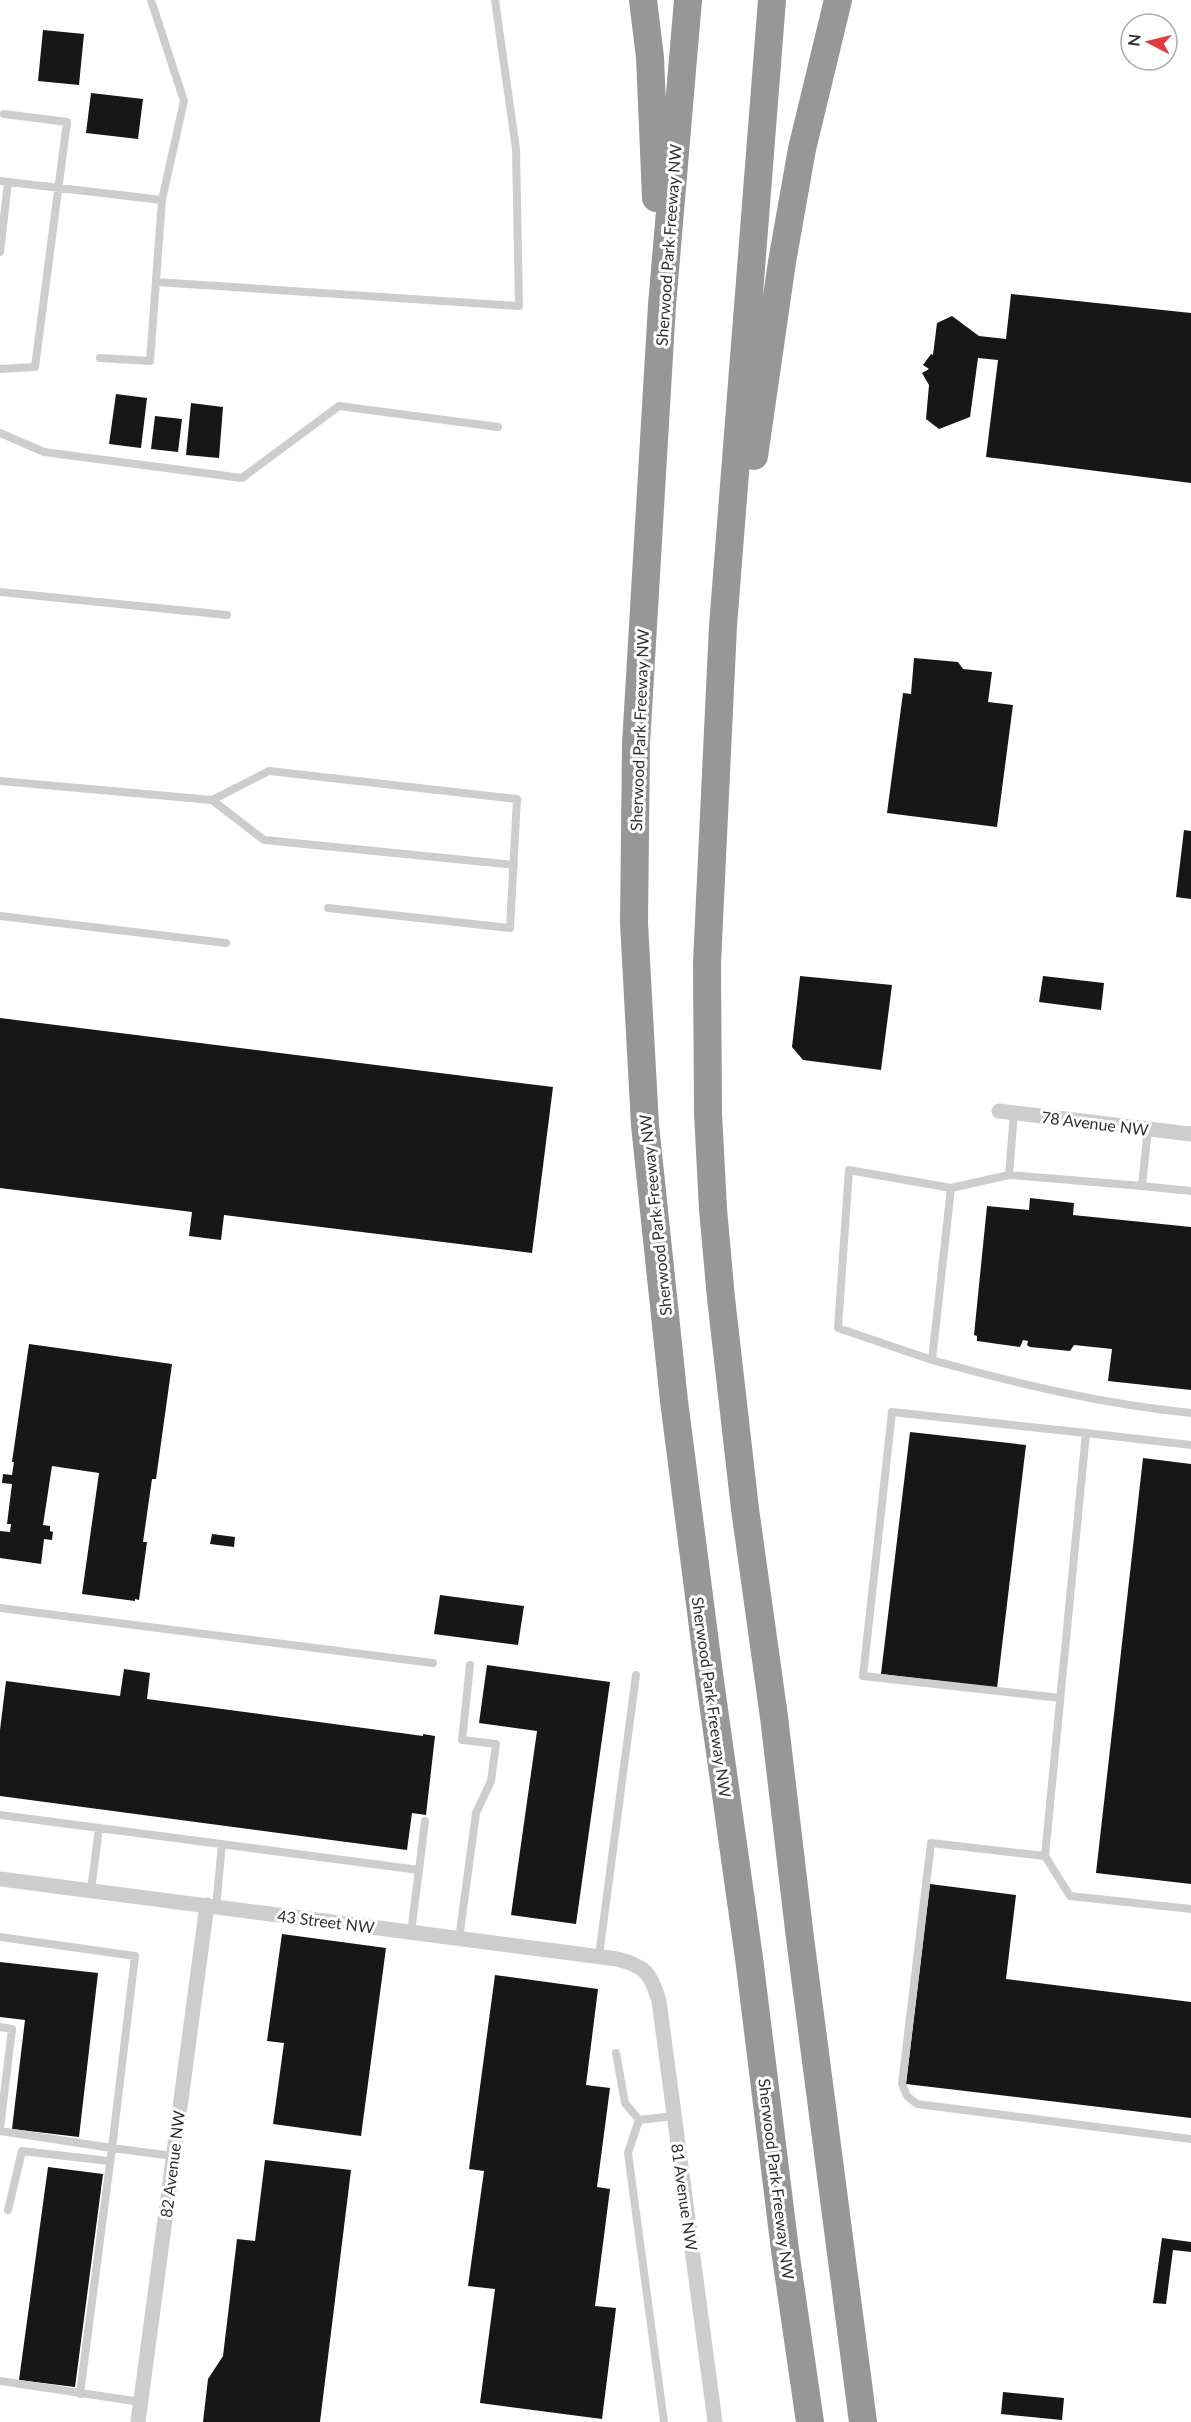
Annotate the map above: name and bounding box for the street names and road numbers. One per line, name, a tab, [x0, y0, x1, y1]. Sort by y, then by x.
street label: Sherwood Park Freeway NW	[651, 143, 685, 347]
street label: Sherwood Park Freeway NW	[626, 628, 652, 831]
street label: 78 Avenue NW	[1040, 1107, 1150, 1139]
street label: Sherwood Park Freeway NW	[635, 1113, 675, 1317]
street label: Sherwood Park Freeway NW	[689, 1595, 736, 1799]
street label: 43 Street NW	[276, 1906, 376, 1936]
street label: Sherwood Park Freeway NW	[755, 2077, 799, 2281]
street label: 82 Avenue NW	[156, 2109, 188, 2219]
street label: 81 Avenue NW	[668, 2142, 702, 2252]

